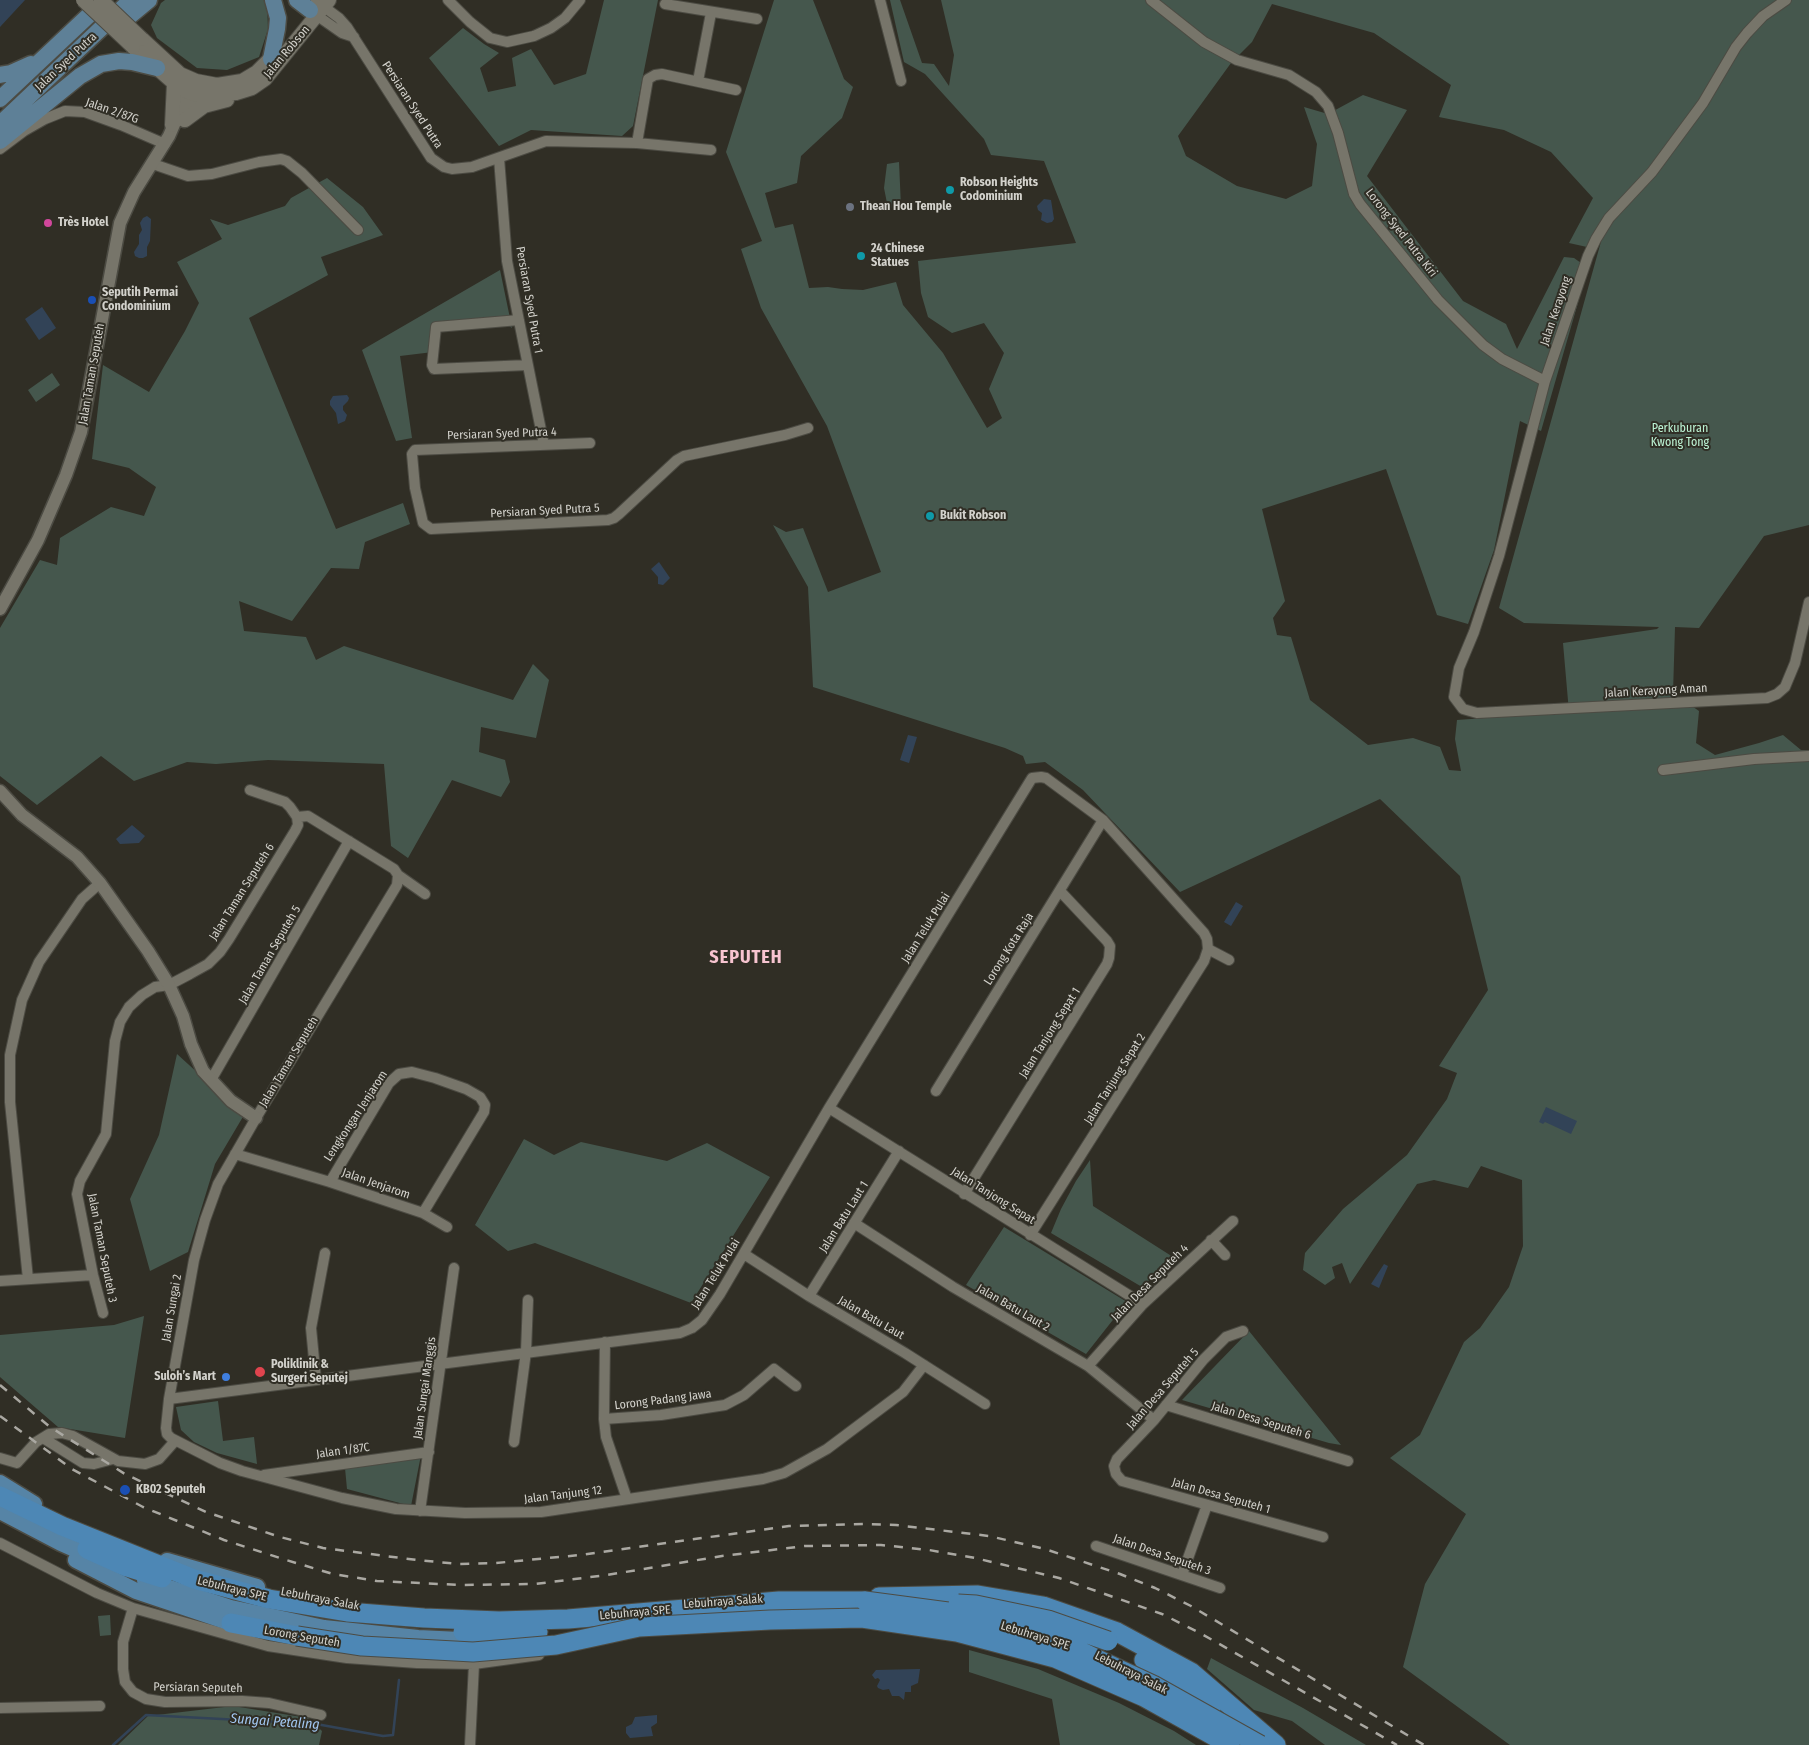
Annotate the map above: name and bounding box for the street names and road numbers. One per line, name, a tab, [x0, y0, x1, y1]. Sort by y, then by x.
street label: Jalan Robson	[261, 23, 313, 81]
street label: Jalan Syed Putra	[32, 30, 100, 94]
street label: Persiaran Syed Putra	[378, 59, 446, 151]
street label: Jalan 2/87G	[84, 95, 140, 127]
street label: Lorong Syed Putra Kiri	[1362, 186, 1440, 280]
street label: Persiaran Syed Putra 1	[512, 245, 546, 355]
street label: Jalan Kerayong	[1537, 274, 1575, 348]
street label: Jalan Taman Seputeh	[76, 322, 108, 426]
street label: Persiaran Syed Putra 4	[447, 425, 557, 443]
street label: Persiaran Syed Putra 5	[490, 501, 600, 521]
street label: Jalan Kerayong Aman	[1604, 681, 1708, 701]
street label: Jalan Taman Seputeh 6	[206, 841, 278, 943]
street label: Jalan Teluk Pulai	[899, 890, 953, 966]
street label: Jalan Taman Seputeh 5	[236, 903, 304, 1007]
street label: Lorong Kota Raja	[981, 910, 1037, 988]
street label: Jalan Tanjong Sepat 1	[1016, 985, 1084, 1081]
street label: Jalan Taman Seputeh	[256, 1014, 322, 1110]
street label: Jalan Tanjung Sepat 2	[1081, 1031, 1149, 1127]
street label: Lengkongan Jenjarom	[321, 1068, 391, 1164]
street label: Jalan Tanjong Sepat	[948, 1164, 1038, 1228]
street label: Jalan Jenjarom	[340, 1166, 412, 1202]
street label: Jalan Batu Laut 1	[816, 1179, 872, 1255]
street label: Jalan Taman Seputeh 3	[84, 1192, 120, 1304]
street label: Jalan Teluk Pulai	[689, 1236, 743, 1312]
street label: Jalan Desa Seputeh 4	[1109, 1242, 1191, 1324]
street label: Jalan Sungai 2	[159, 1273, 185, 1343]
street label: Jalan Batu Laut 2	[974, 1281, 1052, 1335]
street label: Jalan Batu Laut	[835, 1293, 907, 1343]
street label: Jalan Sungai Manggis	[411, 1336, 439, 1440]
street label: Jalan Desa Seputeh 5	[1124, 1346, 1202, 1432]
street label: Lorong Padang Jawa	[614, 1387, 712, 1413]
street label: Jalan Desa Seputeh 6	[1210, 1399, 1312, 1443]
street label: Jalan 1/87C	[315, 1440, 371, 1462]
street label: Jalan Desa Seputeh 1	[1170, 1475, 1272, 1517]
street label: Jalan Tanjung 12	[523, 1483, 603, 1507]
street label: Jalan Desa Seputeh 3	[1111, 1531, 1213, 1579]
street label: Lebuhraya SPE	[196, 1573, 268, 1605]
street label: Lebuhraya Salak	[280, 1584, 360, 1614]
street label: Lebuhraya Salak	[683, 1592, 763, 1612]
street label: Lebuhraya SPE	[599, 1603, 671, 1623]
street label: Lebuhraya SPE	[999, 1619, 1071, 1653]
street label: Lorong Seputeh	[263, 1623, 341, 1651]
street label: Lebuhraya Salak	[1092, 1649, 1170, 1697]
street label: Persiaran Seputeh	[153, 1680, 243, 1696]

